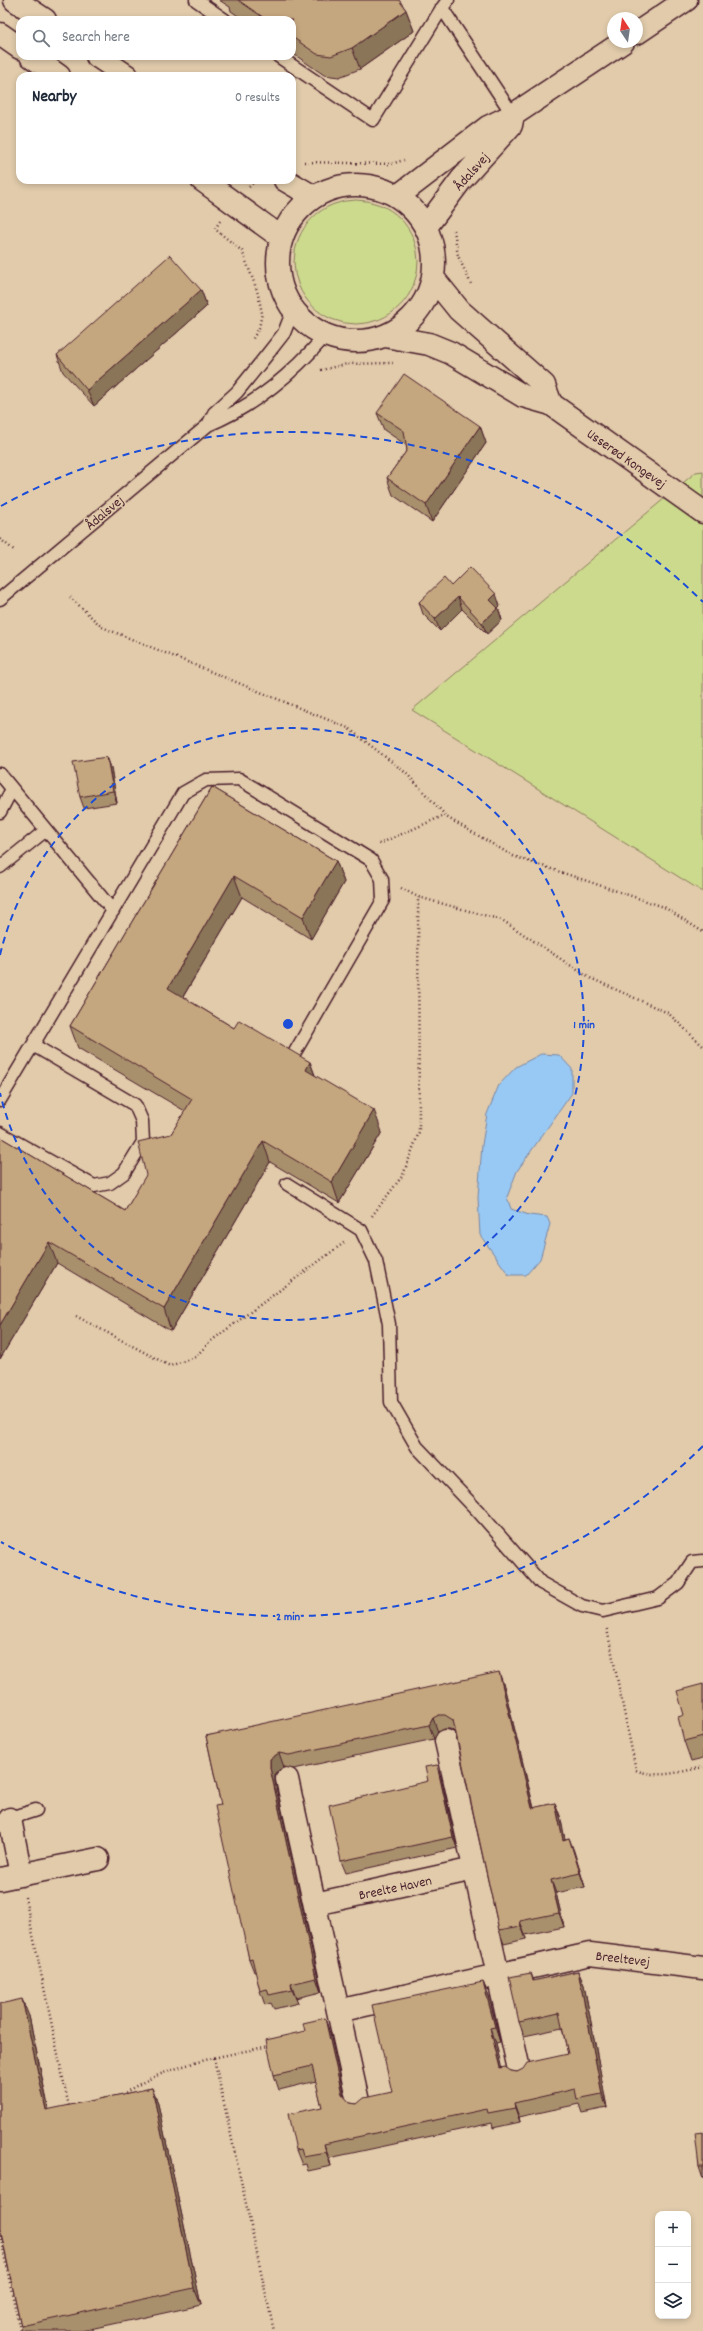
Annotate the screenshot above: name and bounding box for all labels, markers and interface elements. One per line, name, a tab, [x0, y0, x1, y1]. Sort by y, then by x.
north arrow	[607, 12, 643, 48]
search box	[16, 16, 296, 60]
icon: search	[30, 27, 52, 49]
text: Search here	[62, 27, 130, 49]
text: Nearby	[32, 86, 76, 110]
text: 0 results	[235, 89, 280, 108]
street label: Ådalsvej	[450, 149, 495, 196]
street label: Usserød Kongevej	[582, 425, 670, 495]
street label: Ådalsvej	[82, 491, 129, 536]
centre of rings	[281, 1017, 295, 1031]
text: 1 min	[573, 1017, 595, 1034]
text: 2 min	[276, 1609, 300, 1626]
street label: Breelte Haven	[357, 1871, 434, 1906]
street label: Breeltevej	[594, 1947, 651, 1973]
map controls	[655, 2211, 691, 2319]
button: +	[655, 2211, 691, 2247]
button: −	[655, 2247, 691, 2283]
button: layers	[655, 2283, 691, 2319]

